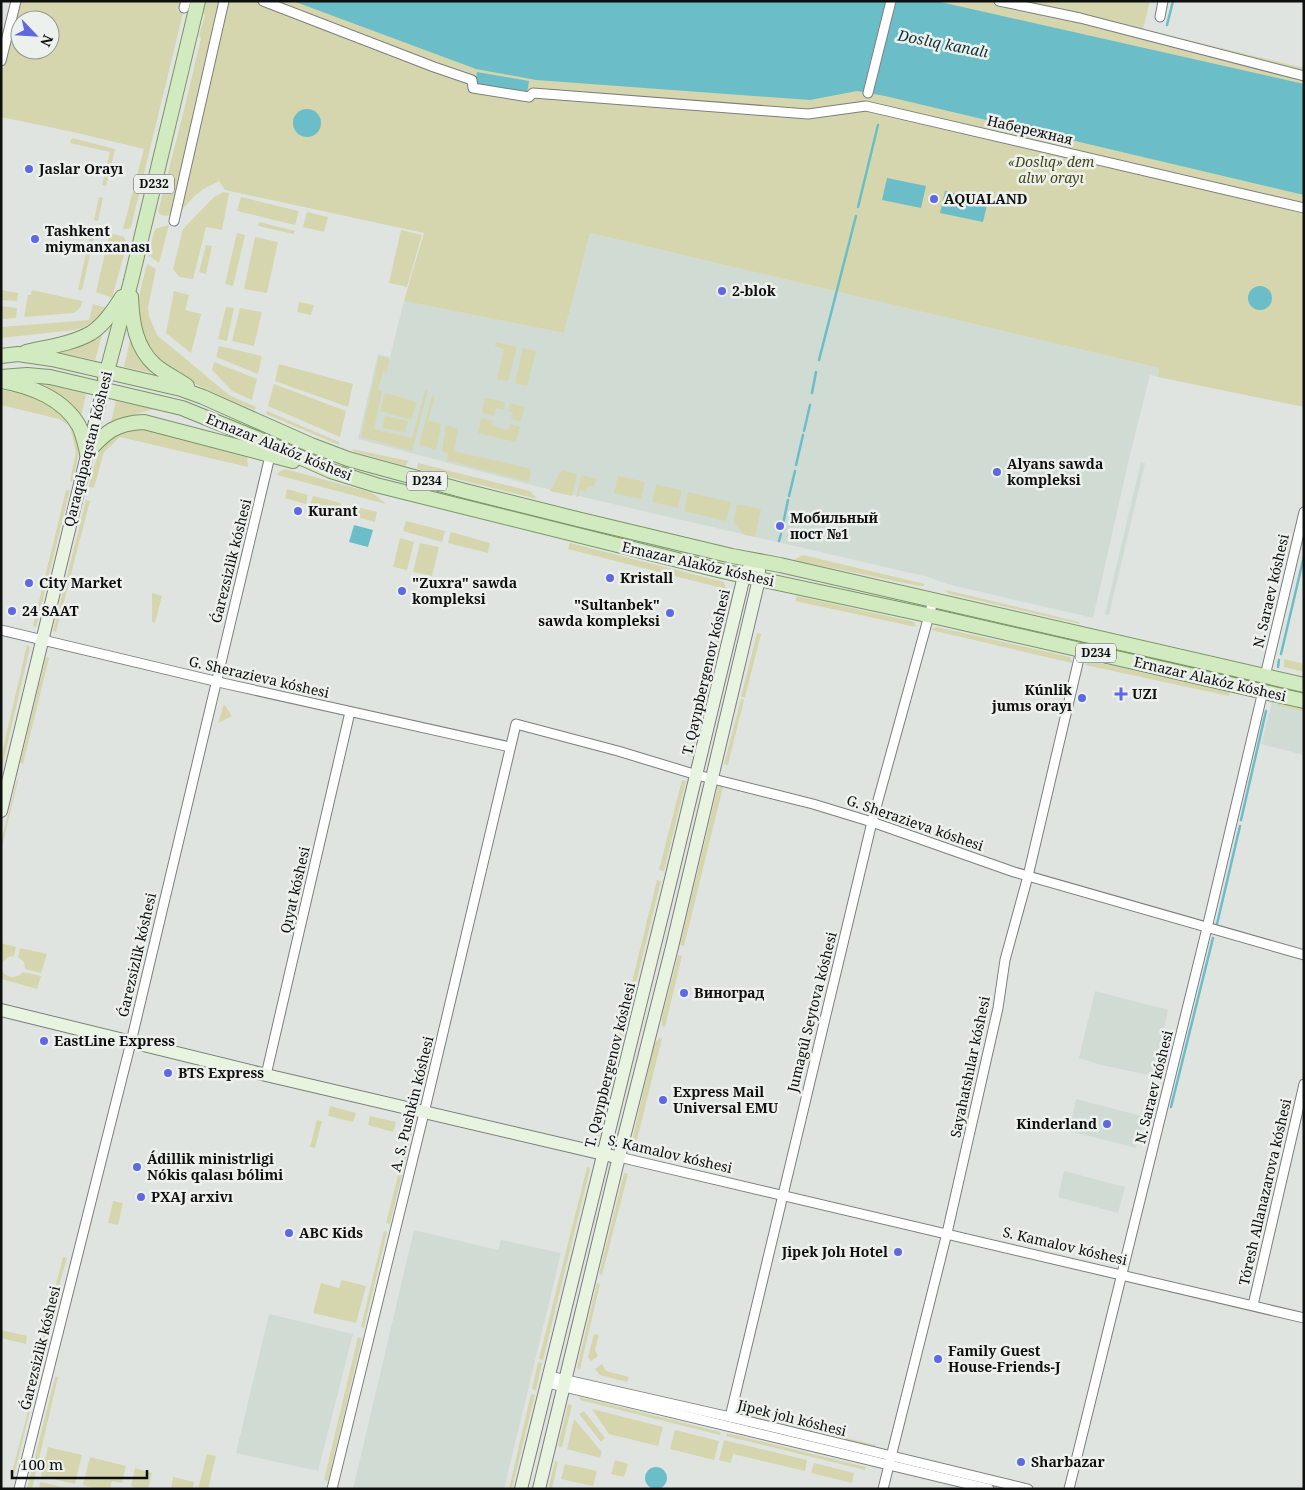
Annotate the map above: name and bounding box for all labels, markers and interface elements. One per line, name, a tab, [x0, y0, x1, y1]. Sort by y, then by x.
north arrow	[10, 10, 60, 60]
water label: Doslıq kanalı	[895, 24, 991, 62]
text: N	[36, 32, 58, 50]
street label: Набережная	[985, 110, 1075, 149]
park label: «Doslıq» dem alıw orayı	[1008, 152, 1095, 187]
place label: Jaslar Orayı	[38, 159, 123, 178]
marker: Jaslar Orayı	[23, 163, 35, 175]
road number: D232	[134, 174, 174, 193]
place label: AQUALAND	[944, 189, 1027, 208]
marker: AQUALAND	[928, 193, 940, 205]
place label: Tashkent miymanxanası	[45, 221, 150, 256]
marker: Tashkent miymanxanası	[29, 233, 41, 245]
place label: 2-blok	[732, 281, 776, 300]
marker: 2-blok	[716, 285, 728, 297]
street label: Qaraqalpaqstan kóshesi	[59, 369, 116, 529]
street label: Ernazar Alakóz kóshesi	[203, 409, 355, 485]
place label: Alyans sawda kompleksi	[1007, 454, 1103, 489]
marker: Alyans sawda kompleksi	[991, 466, 1003, 478]
road number: D234	[407, 472, 447, 491]
street label: Ǵarezsizlik kóshesi	[206, 496, 255, 625]
place label: Kurant	[308, 501, 358, 520]
marker: Kurant	[292, 505, 304, 517]
place label: Мобильный пост №1	[790, 508, 878, 543]
marker: Мобильный пост №1	[774, 520, 786, 532]
street label: N. Saraev kóshesi	[1248, 532, 1293, 650]
street label: Ernazar Alakóz kóshesi	[620, 537, 777, 590]
place label: Kristall	[620, 568, 673, 587]
marker: Kristall	[604, 572, 616, 584]
place label: City Market	[39, 573, 122, 592]
place label: "Zuxra" sawda kompleksi	[412, 573, 517, 608]
marker: City Market	[23, 577, 35, 589]
marker: "Zuxra" sawda kompleksi	[396, 585, 408, 597]
street label: T. Qayıpbergenov kóshesi	[677, 587, 734, 757]
place label: "Sultanbek" sawda kompleksi	[538, 595, 660, 630]
place label: 24 SAAT	[22, 601, 79, 620]
marker: 24 SAAT	[6, 605, 18, 617]
marker: "Sultanbek" sawda kompleksi	[664, 607, 676, 619]
road number: D234	[1076, 644, 1116, 662]
street label: G. Sherazieva kóshesi	[187, 651, 332, 702]
street label: Ernazar Alakóz kóshesi	[1132, 652, 1289, 705]
place label: Kúnlik jumıs orayı	[991, 680, 1072, 715]
place label: UZI	[1132, 684, 1158, 703]
marker: UZI	[1114, 687, 1128, 701]
marker: Kúnlik jumıs orayı	[1076, 692, 1088, 704]
street label: G. Sherazieva kóshesi	[844, 790, 987, 855]
street label: Qıyat kóshesi	[275, 844, 314, 935]
street label: Ǵarezsizlik kóshesi	[113, 890, 160, 1019]
street label: Jumagúl Seytova kóshesi	[782, 929, 841, 1095]
street label: T. Qayıpbergenov kóshesi	[580, 980, 639, 1149]
place label: Виноград	[694, 983, 765, 1002]
marker: Виноград	[678, 987, 690, 999]
street label: Sayahatshılar kóshesi	[945, 994, 994, 1139]
street label: N. Saraev kóshesi	[1130, 1028, 1177, 1146]
place label: EastLine Express	[54, 1031, 175, 1050]
street label: A. S. Pushkin kóshesi	[385, 1034, 438, 1174]
marker: EastLine Express	[38, 1035, 50, 1047]
place label: BTS Express	[178, 1063, 264, 1082]
marker: BTS Express	[162, 1067, 174, 1079]
place label: Express Mail Universal EMU	[673, 1082, 779, 1117]
marker: Express Mail Universal EMU	[657, 1094, 669, 1106]
street label: Tóresh Allanazarova kóshesi	[1234, 1096, 1295, 1287]
place label: Kinderland	[1016, 1114, 1097, 1133]
marker: Kinderland	[1101, 1118, 1113, 1130]
street label: S. Kamalov kóshesi	[606, 1130, 735, 1177]
place label: Ádillik ministrligi Nókis qalası bólimi	[147, 1149, 283, 1184]
marker: Ádillik ministrligi Nókis qalası bólimi	[131, 1161, 143, 1173]
place label: PXAJ arxivı	[151, 1187, 233, 1206]
marker: PXAJ arxivı	[135, 1191, 147, 1203]
street label: S. Kamalov kóshesi	[1001, 1222, 1130, 1269]
place label: ABC Kids	[299, 1223, 363, 1242]
marker: ABC Kids	[283, 1227, 295, 1239]
place label: Jipek Jolı Hotel	[781, 1242, 888, 1261]
marker: Jipek Jolı Hotel	[892, 1246, 904, 1258]
street label: Ǵarezsizlik kóshesi	[15, 1283, 64, 1412]
place label: Family Guest House-Friends-J	[948, 1341, 1061, 1376]
marker: Family Guest House-Friends-J	[932, 1353, 944, 1365]
street label: Jipek jolı kóshesi	[735, 1395, 849, 1440]
scale bar	[12, 1448, 148, 1480]
place label: Sharbazar	[1031, 1452, 1105, 1471]
text: 100 m	[20, 1454, 63, 1474]
marker: Sharbazar	[1015, 1456, 1027, 1468]

